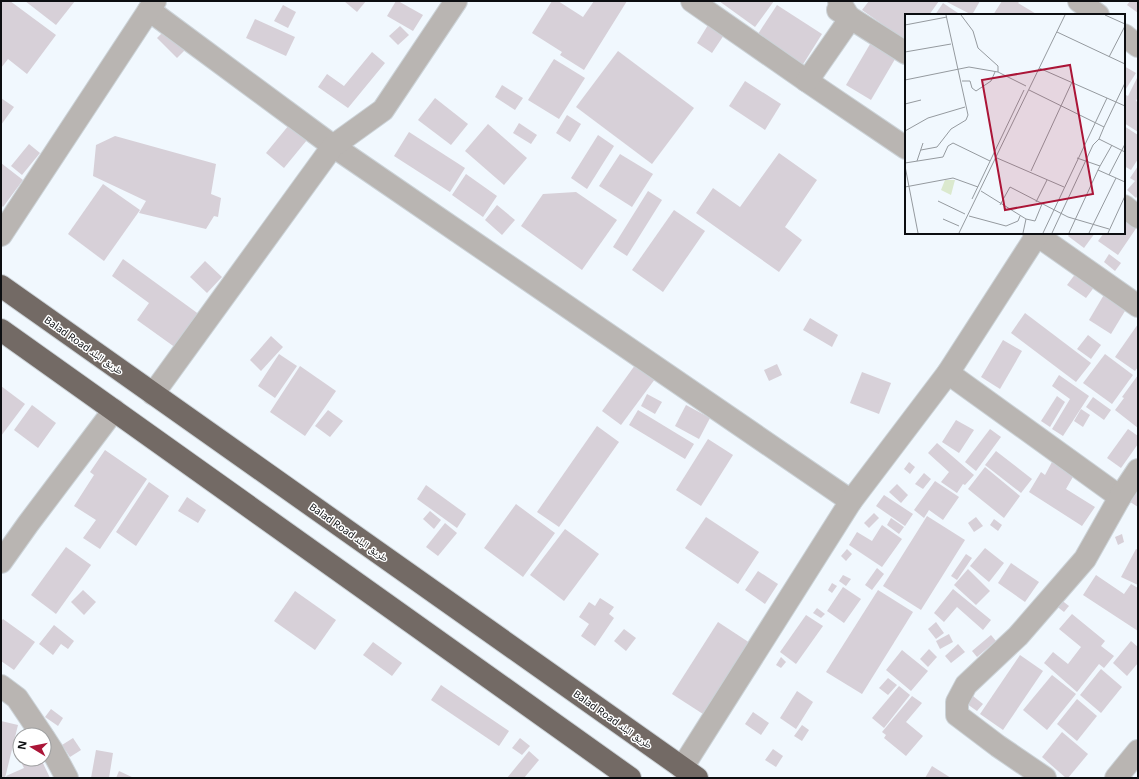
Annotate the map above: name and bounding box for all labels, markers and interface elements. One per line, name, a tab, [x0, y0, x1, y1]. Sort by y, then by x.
inset map	[905, 14, 1125, 234]
street label: Balad Road طريق البلد	[42, 312, 127, 378]
street label: Balad Road طريق البلد	[307, 499, 392, 565]
street label: Balad Road طريق البلد	[571, 686, 656, 752]
north arrow	[12, 727, 52, 767]
text: N	[13, 739, 30, 751]

